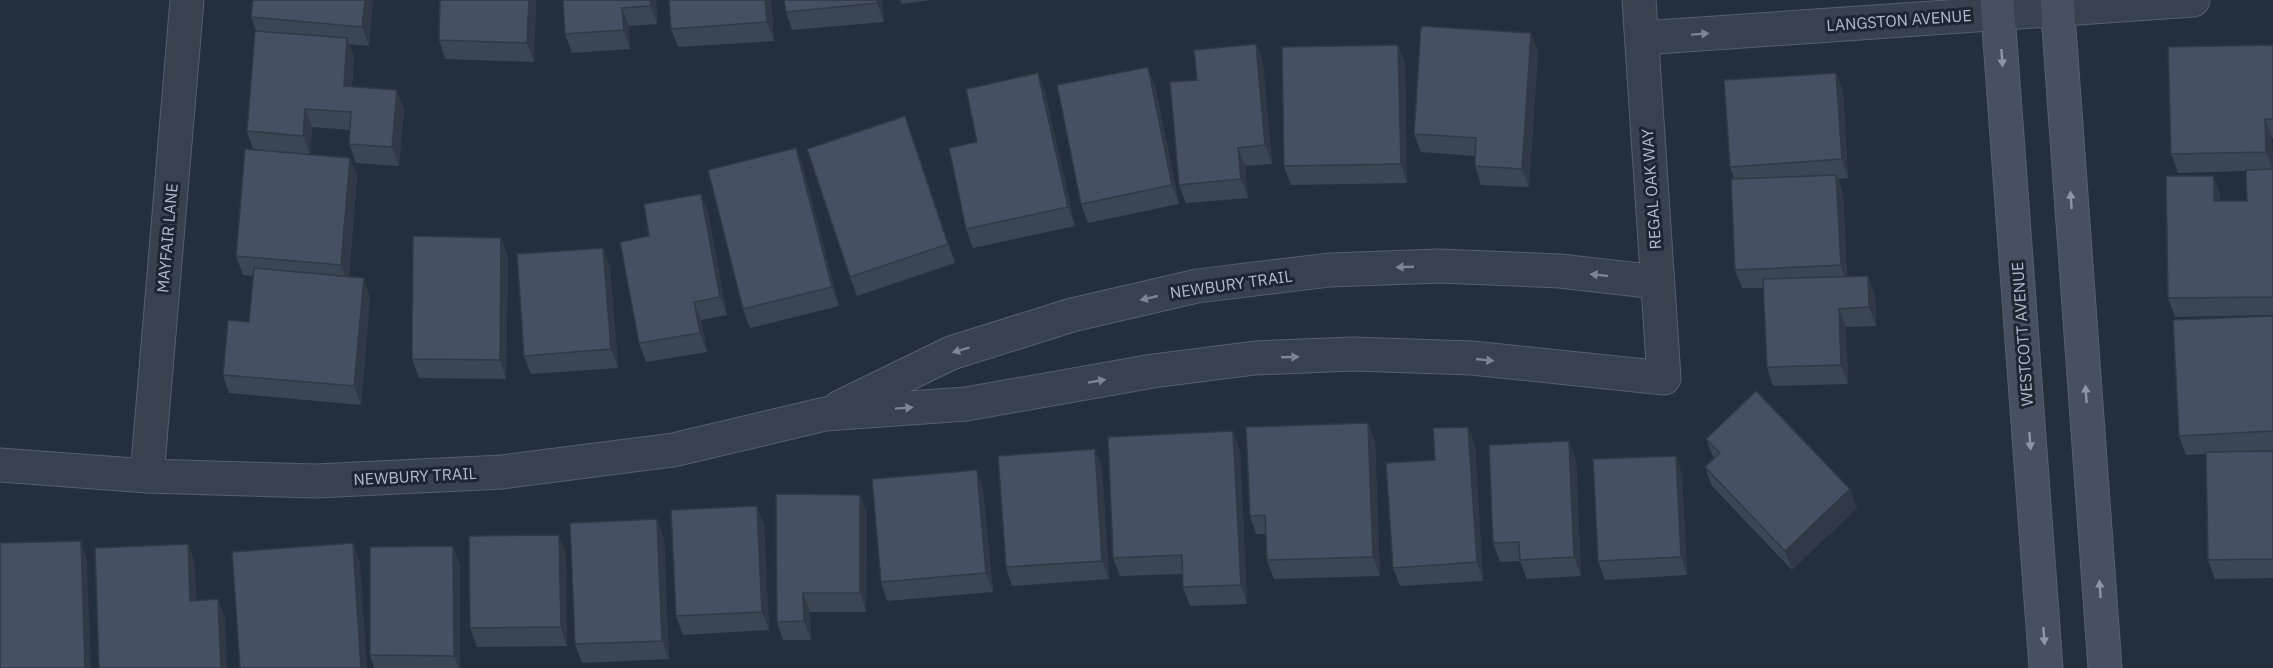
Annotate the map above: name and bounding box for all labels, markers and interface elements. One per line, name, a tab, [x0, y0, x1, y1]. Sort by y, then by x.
street label: LANGSTON AVENUE	[1826, 5, 1972, 35]
one-way arrow	[1691, 29, 1710, 39]
one-way arrow	[1997, 49, 2007, 68]
street label: REGAL OAK WAY	[1637, 127, 1665, 250]
street label: MAYFAIR LANE	[152, 182, 182, 294]
one-way arrow	[2067, 190, 2076, 209]
street label: WESTCOTT AVENUE	[2007, 261, 2037, 407]
one-way arrow	[1395, 263, 1414, 272]
street label: NEWBURY TRAIL	[1169, 266, 1293, 302]
one-way arrow	[1590, 271, 1609, 280]
one-way arrow	[1140, 293, 1158, 303]
one-way arrow	[952, 346, 970, 355]
one-way arrow	[1281, 352, 1300, 361]
one-way arrow	[1476, 355, 1495, 364]
one-way arrow	[1088, 376, 1107, 385]
one-way arrow	[2081, 385, 2090, 404]
one-way arrow	[895, 404, 914, 413]
one-way arrow	[2025, 432, 2035, 451]
street label: NEWBURY TRAIL	[353, 463, 477, 489]
one-way arrow	[2095, 579, 2104, 598]
one-way arrow	[2039, 626, 2049, 645]

